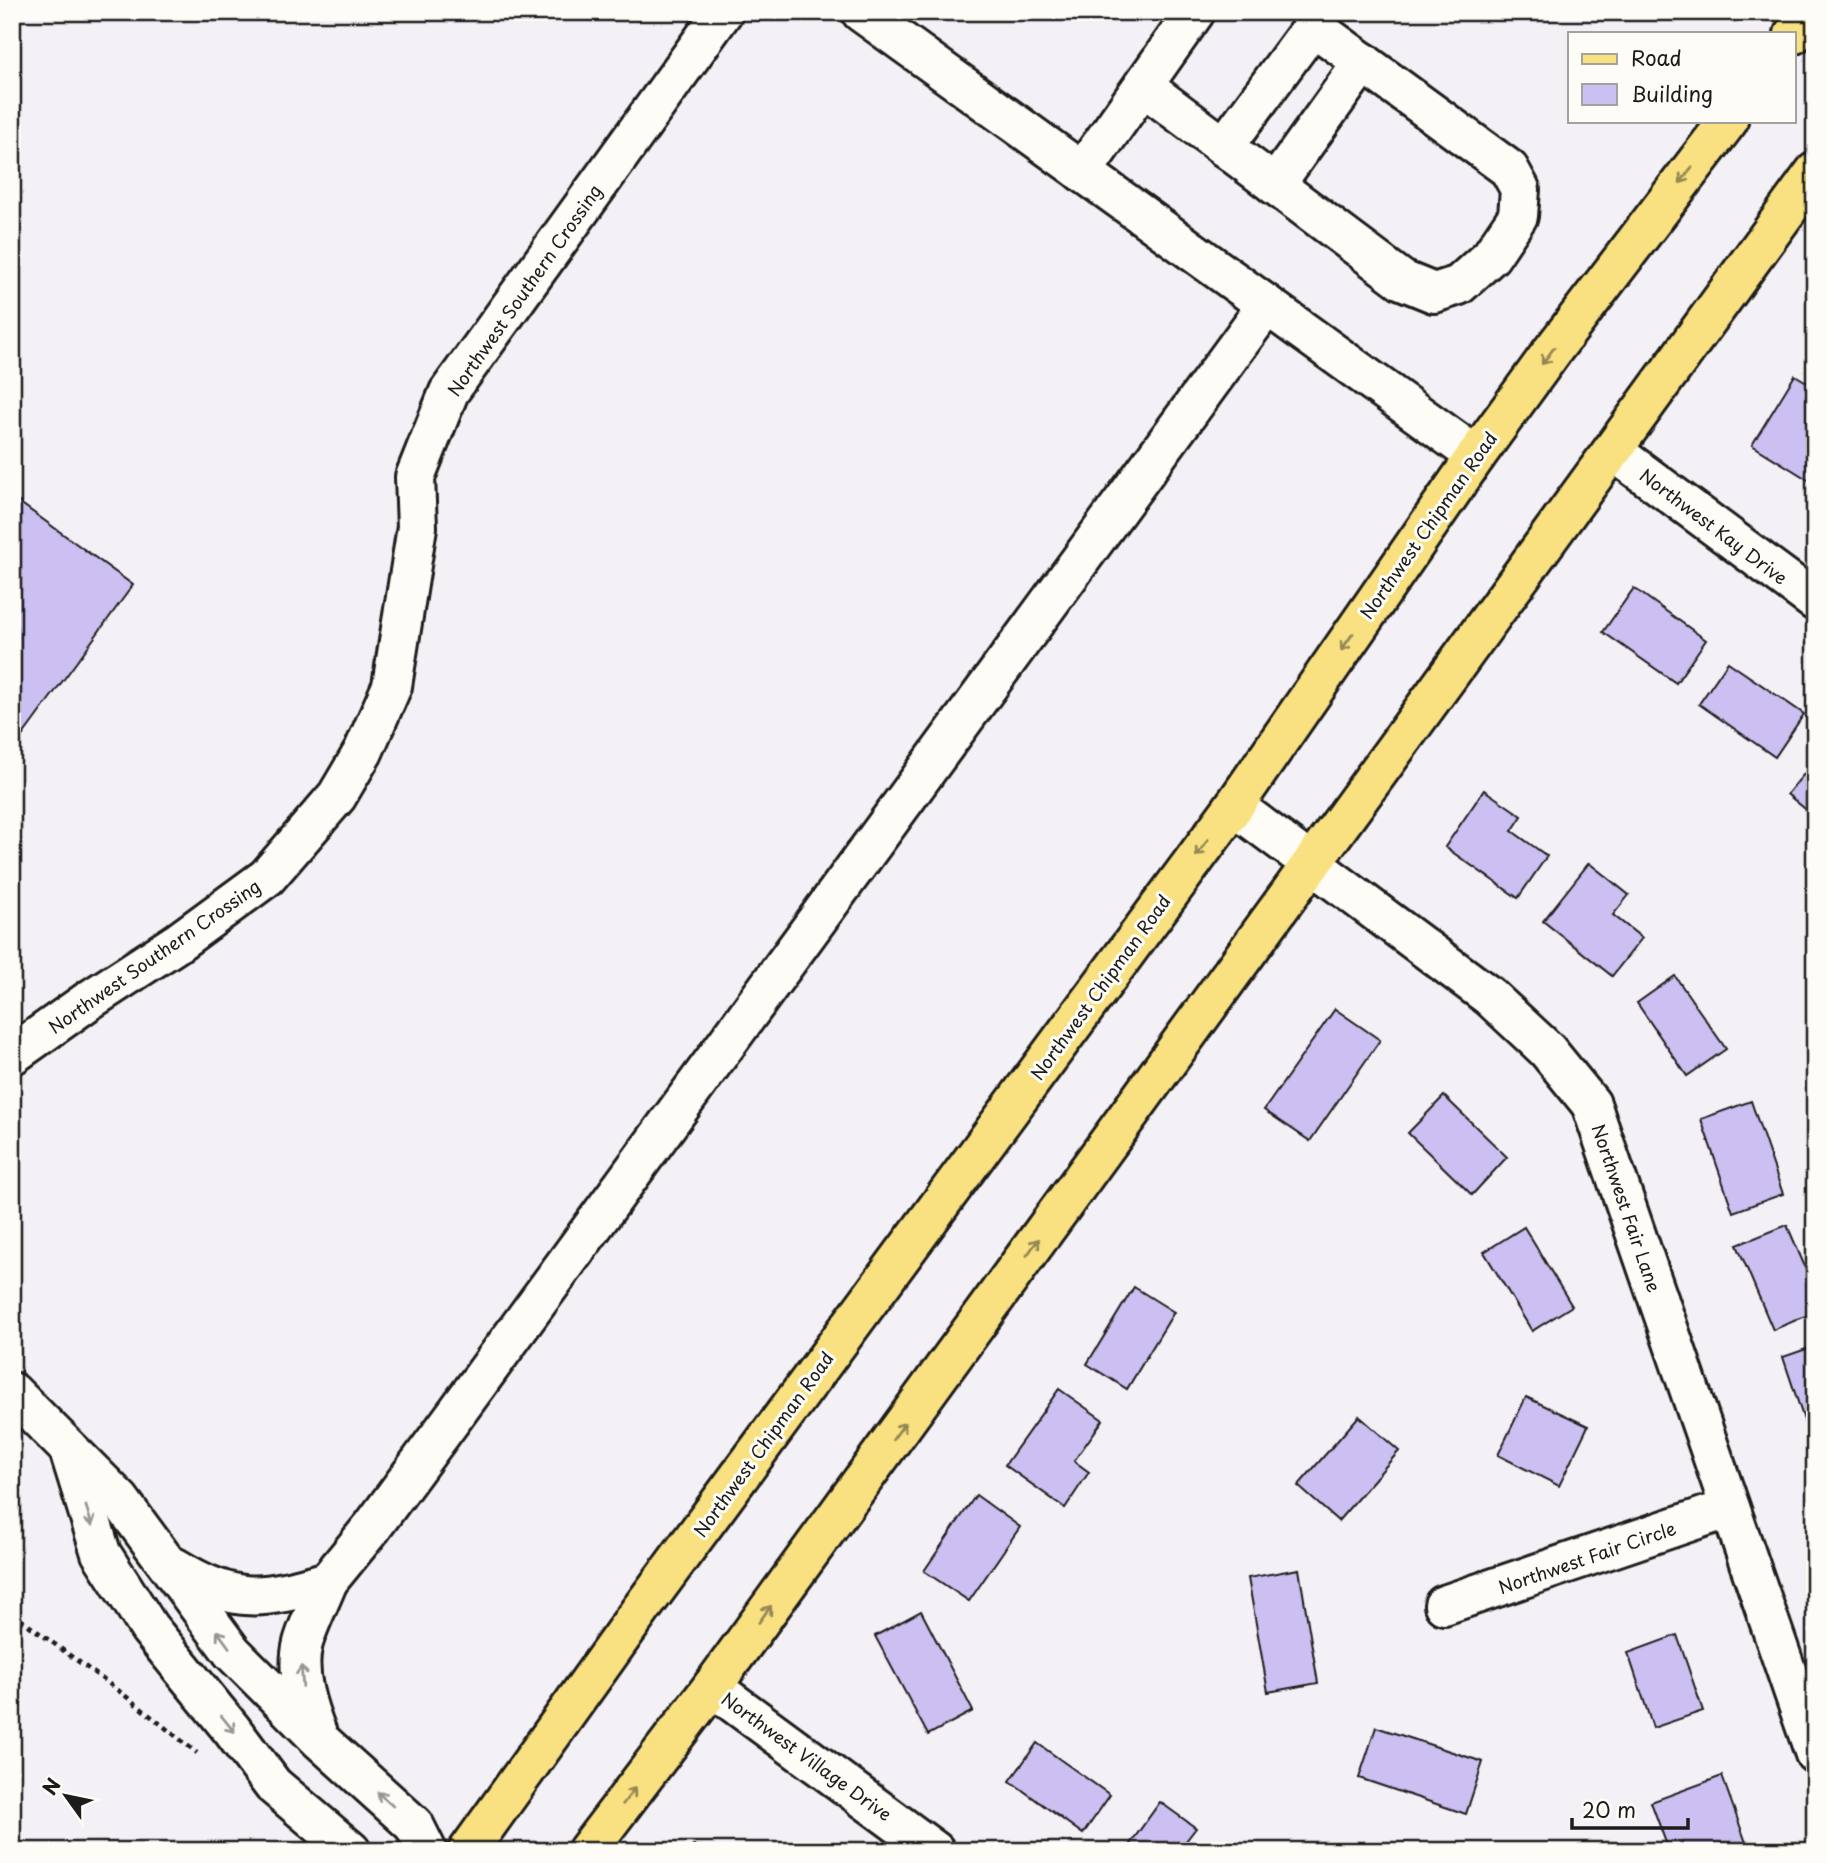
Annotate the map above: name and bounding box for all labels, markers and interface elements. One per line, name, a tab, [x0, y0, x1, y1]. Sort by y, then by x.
legend	[1568, 32, 1796, 122]
text: Road	[1631, 41, 1682, 73]
text: Building	[1631, 77, 1713, 109]
one-way arrow	[1679, 165, 1694, 184]
street label: Northwest Southern Crossing	[440, 179, 608, 401]
one-way arrow	[1541, 346, 1556, 365]
street label: Northwest Chipman Road	[1353, 426, 1503, 624]
street label: Northwest Kay Drive	[1634, 461, 1794, 591]
one-way arrow	[1340, 632, 1354, 651]
one-way arrow	[1195, 839, 1210, 857]
street label: Northwest Southern Crossing	[43, 872, 265, 1040]
street label: Northwest Chipman Road	[1023, 889, 1177, 1085]
street label: Northwest Fair Lane	[1586, 1120, 1668, 1296]
one-way arrow	[1026, 1238, 1041, 1257]
street label: Northwest Chipman Road	[686, 1346, 840, 1542]
one-way arrow	[892, 1422, 906, 1441]
one-way arrow	[84, 1505, 97, 1527]
street label: Northwest Fair Circle	[1494, 1514, 1680, 1600]
one-way arrow	[757, 1605, 772, 1624]
one-way arrow	[216, 1630, 230, 1649]
one-way arrow	[296, 1664, 309, 1687]
street label: Northwest Village Drive	[716, 1685, 898, 1827]
one-way arrow	[220, 1714, 235, 1733]
north arrow	[32, 1762, 102, 1832]
text: N	[35, 1772, 67, 1800]
scale bar	[1572, 1786, 1687, 1830]
one-way arrow	[621, 1788, 636, 1806]
one-way arrow	[377, 1790, 394, 1807]
text: 20 m	[1582, 1793, 1636, 1825]

